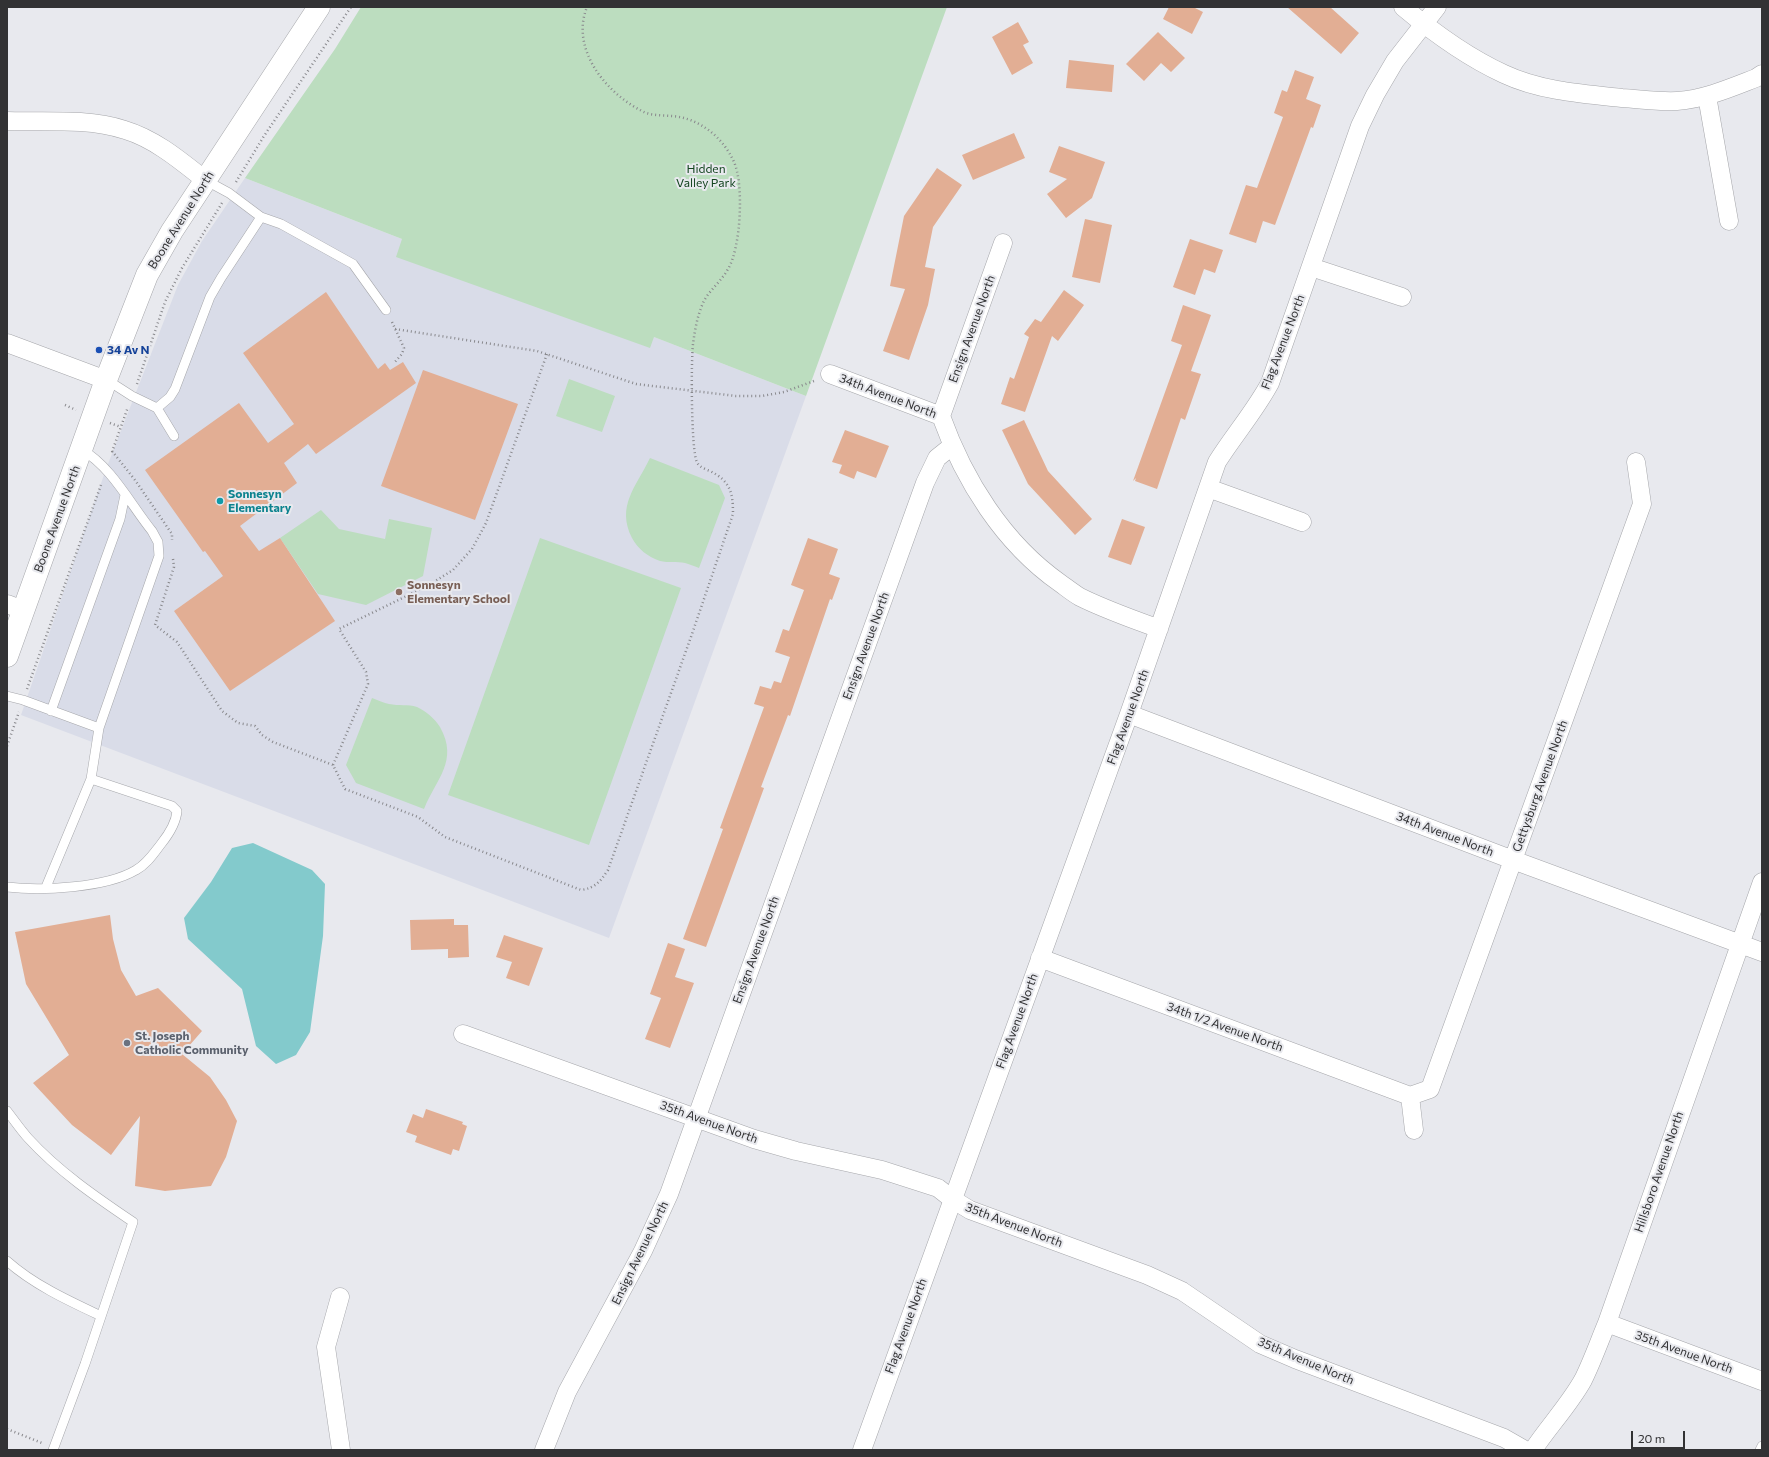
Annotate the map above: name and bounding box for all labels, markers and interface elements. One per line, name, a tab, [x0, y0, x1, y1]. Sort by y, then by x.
park label: Hidden Valley Park	[676, 162, 736, 190]
street label: Boone Avenue North	[145, 168, 217, 272]
street label: Ensign Avenue North	[946, 273, 998, 385]
street label: Flag Avenue North	[1258, 293, 1308, 391]
place label: 34 Av N	[107, 343, 149, 357]
marker: 34 Av N	[94, 345, 104, 355]
street label: 34th Avenue North	[837, 371, 939, 421]
street label: Boone Avenue North	[31, 464, 83, 574]
place label: Sonnesyn Elementary	[228, 487, 291, 515]
marker: Sonnesyn Elementary	[215, 496, 225, 506]
place label: Sonnesyn Elementary School	[407, 578, 510, 606]
marker: Sonnesyn Elementary School	[394, 587, 404, 597]
street label: Ensign Avenue North	[840, 590, 892, 702]
street label: Flag Avenue North	[1104, 667, 1152, 767]
street label: Gettysburg Avenue North	[1509, 718, 1571, 854]
street label: 34th Avenue North	[1394, 809, 1496, 859]
street label: Ensign Avenue North	[730, 894, 782, 1006]
street label: Flag Avenue North	[993, 971, 1041, 1071]
street label: 34th 1/2 Avenue North	[1165, 999, 1285, 1055]
place label: St. Joseph Catholic Community	[135, 1029, 249, 1057]
marker: St. Joseph Catholic Community	[122, 1038, 132, 1048]
street label: 35th Avenue North	[658, 1098, 760, 1146]
street label: Hillsboro Avenue North	[1632, 1110, 1686, 1234]
street label: Ensign Avenue North	[609, 1199, 671, 1307]
street label: 35th Avenue North	[963, 1200, 1065, 1250]
street label: Flag Avenue North	[882, 1276, 930, 1376]
street label: 35th Avenue North	[1633, 1328, 1735, 1376]
street label: 35th Avenue North	[1256, 1334, 1356, 1388]
scale bar	[1633, 1423, 1687, 1449]
text: 20 m	[1638, 1431, 1665, 1445]

